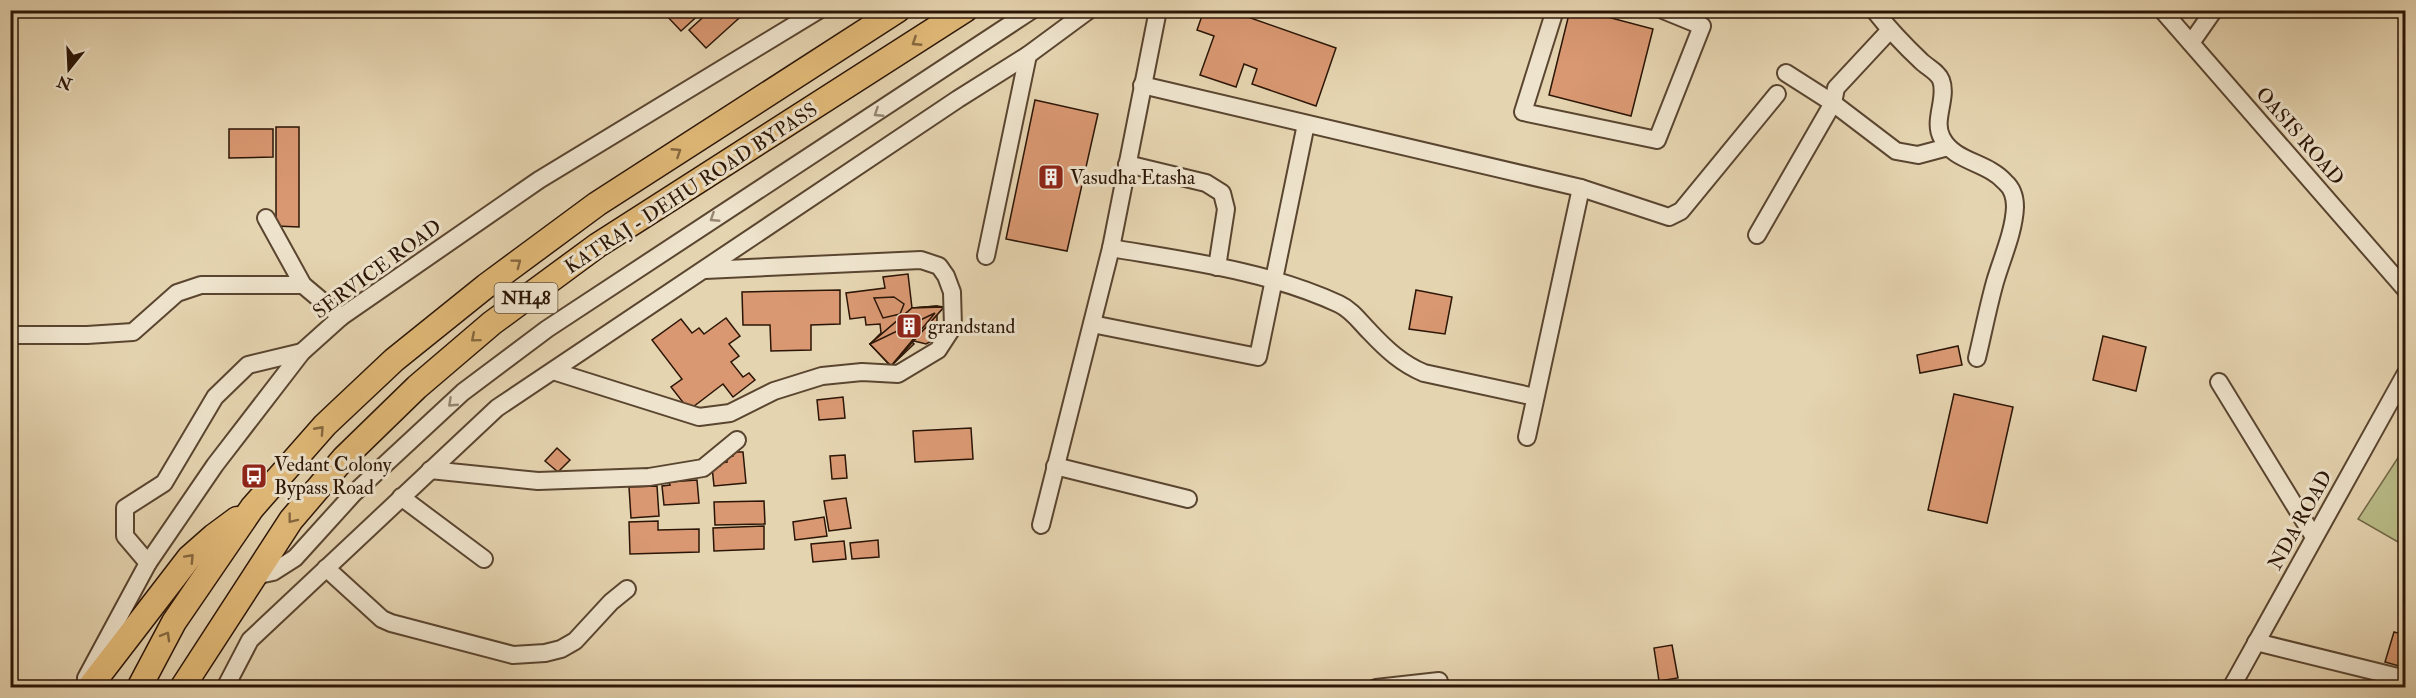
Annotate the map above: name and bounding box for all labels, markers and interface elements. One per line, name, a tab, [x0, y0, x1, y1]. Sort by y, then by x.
one-way arrow	[911, 35, 922, 46]
north arrow	[39, 39, 99, 99]
text: N	[54, 70, 76, 94]
street label: OASIS ROAD	[2250, 82, 2350, 190]
street label: KATRAJ - DEHU ROAD BYPASS	[560, 97, 822, 279]
one-way arrow	[874, 106, 885, 117]
one-way arrow	[670, 148, 681, 159]
building icon: Vasudha Etasha	[1036, 162, 1066, 192]
place label: Vasudha Etasha	[1070, 165, 1196, 190]
one-way arrow	[710, 211, 721, 222]
street label: SERVICE ROAD	[308, 214, 446, 324]
one-way arrow	[510, 259, 521, 270]
road number: NH48	[494, 283, 558, 313]
building icon: grandstand	[894, 311, 924, 341]
place label: grandstand	[928, 314, 1015, 339]
one-way arrow	[471, 331, 482, 342]
one-way arrow	[448, 396, 459, 407]
one-way arrow	[313, 426, 324, 437]
place label: Vedant Colony Bypass Road	[274, 452, 393, 501]
bus stop icon: Vedant Colony Bypass Road	[239, 461, 269, 491]
street label: NDA ROAD	[2262, 466, 2338, 574]
one-way arrow	[289, 512, 300, 523]
one-way arrow	[183, 555, 194, 565]
one-way arrow	[159, 632, 170, 642]

